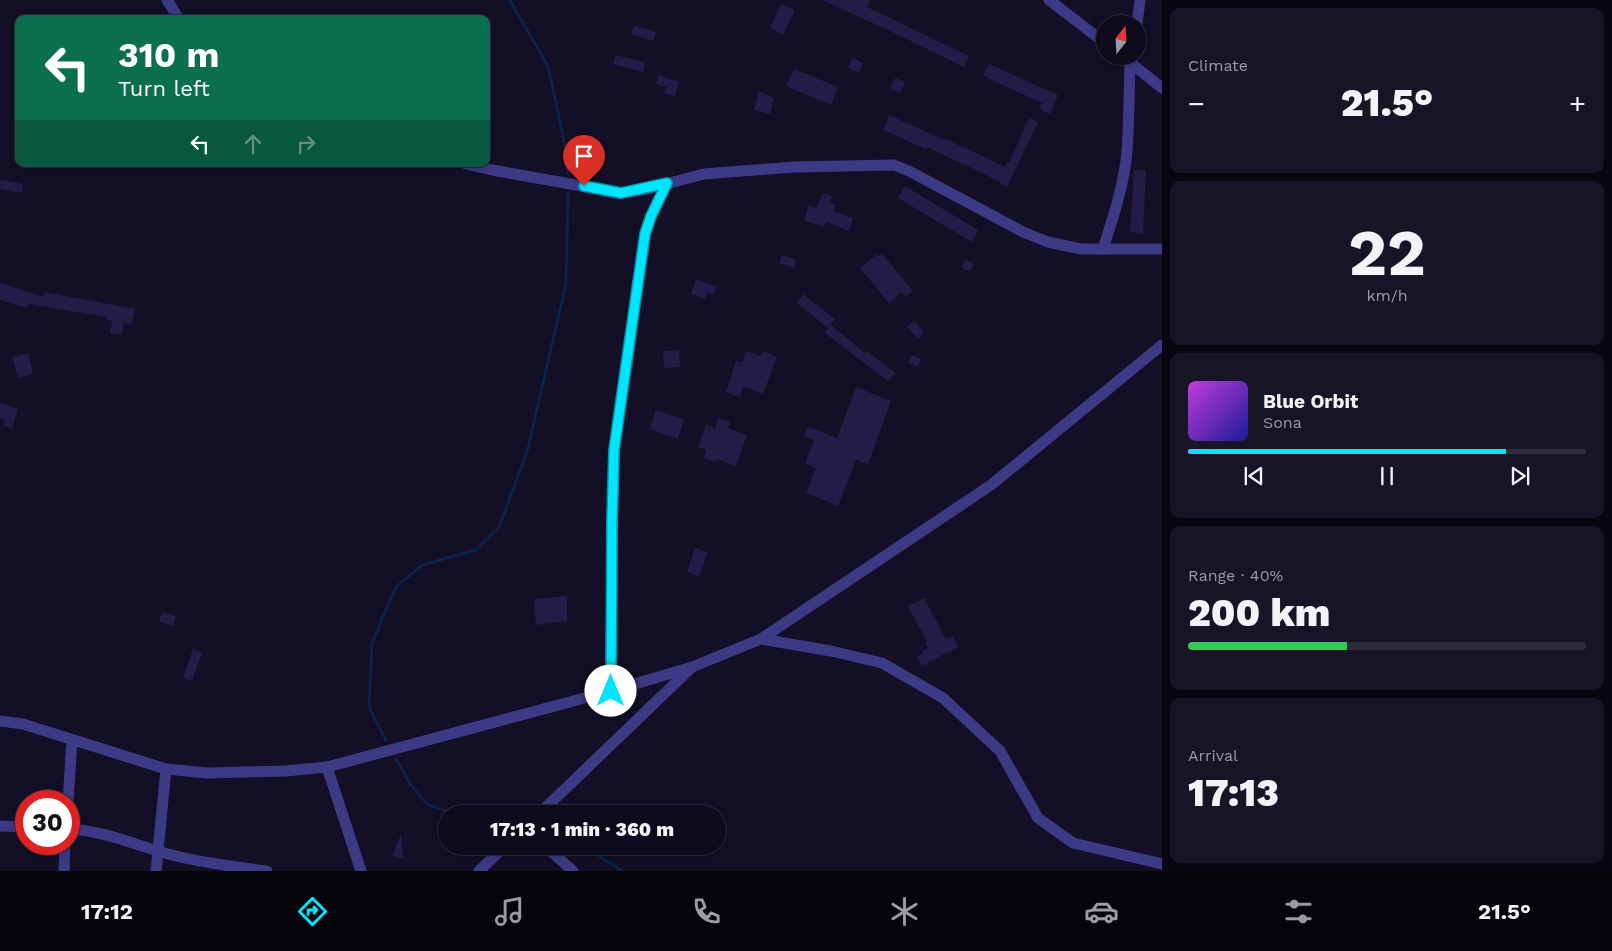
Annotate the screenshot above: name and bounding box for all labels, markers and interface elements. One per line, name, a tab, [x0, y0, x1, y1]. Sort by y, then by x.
north arrow	[1096, 15, 1146, 65]
map controls	[1096, 15, 1146, 65]
text: 310 m	[118, 34, 219, 76]
icon: left	[35, 35, 100, 100]
text: Climate	[1188, 56, 1248, 75]
text: Turn left	[118, 76, 210, 101]
text: 21.5°	[1341, 81, 1433, 125]
text: −	[1188, 87, 1205, 120]
text: +	[1569, 87, 1586, 120]
icon: left	[186, 130, 214, 158]
icon: ahead	[239, 130, 267, 158]
icon: right	[292, 130, 320, 158]
pin	[563, 135, 605, 186]
icon: arrive	[570, 142, 598, 170]
text: 22	[1348, 215, 1426, 291]
text: km/h	[1366, 286, 1408, 305]
text: Blue Orbit	[1263, 390, 1358, 413]
text: Sona	[1263, 413, 1302, 432]
icon: previous	[1240, 462, 1268, 490]
icon: pause	[1373, 462, 1401, 490]
icon: next	[1506, 462, 1534, 490]
text: Range · 40%	[1188, 566, 1283, 585]
text: 200 km	[1188, 591, 1330, 635]
position arrow	[584, 664, 636, 716]
text: Arrival	[1188, 746, 1238, 765]
text: 17:13	[1188, 771, 1279, 815]
speed limit sign: 30	[15, 790, 80, 855]
text: 17:13 · 1 min · 360 m	[490, 818, 674, 841]
icon: directions	[295, 894, 330, 929]
icon: music	[492, 894, 527, 929]
icon: phone	[689, 894, 724, 929]
icon: climate	[887, 894, 922, 929]
icon: car	[1084, 894, 1119, 929]
icon: filters	[1281, 894, 1316, 929]
text: 17:12	[81, 899, 133, 924]
text: 21.5°	[1478, 899, 1531, 924]

